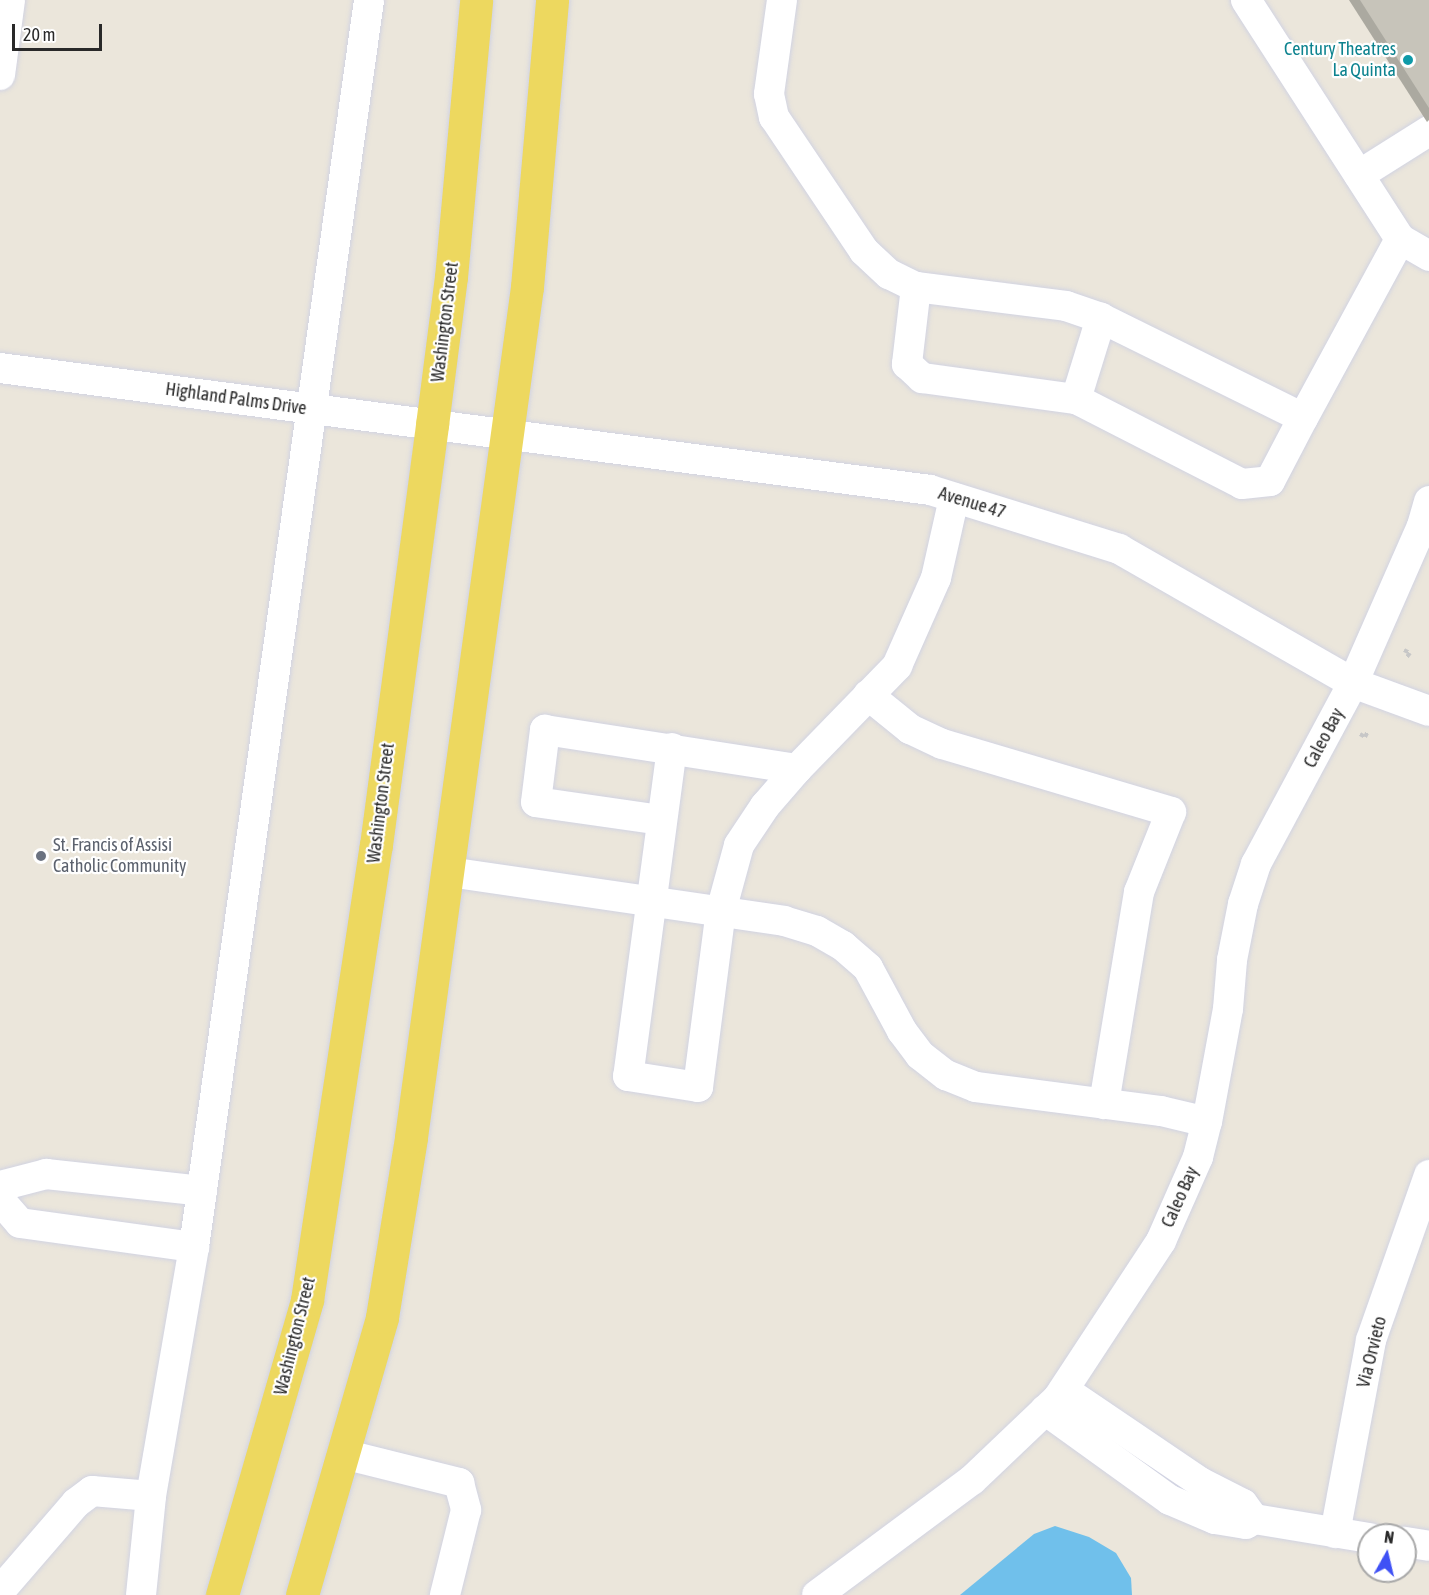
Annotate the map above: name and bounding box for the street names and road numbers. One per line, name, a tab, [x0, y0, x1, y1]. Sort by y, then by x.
street label: Washington Street	[427, 261, 463, 383]
street label: Highland Palms Drive	[164, 378, 308, 420]
street label: Avenue 47	[936, 483, 1008, 523]
street label: Caleo Bay	[1299, 705, 1349, 771]
street label: Washington Street	[363, 742, 399, 864]
street label: Caleo Bay	[1157, 1163, 1203, 1231]
street label: Washington Street	[270, 1275, 320, 1397]
street label: Via Orvieto	[1353, 1314, 1391, 1390]

